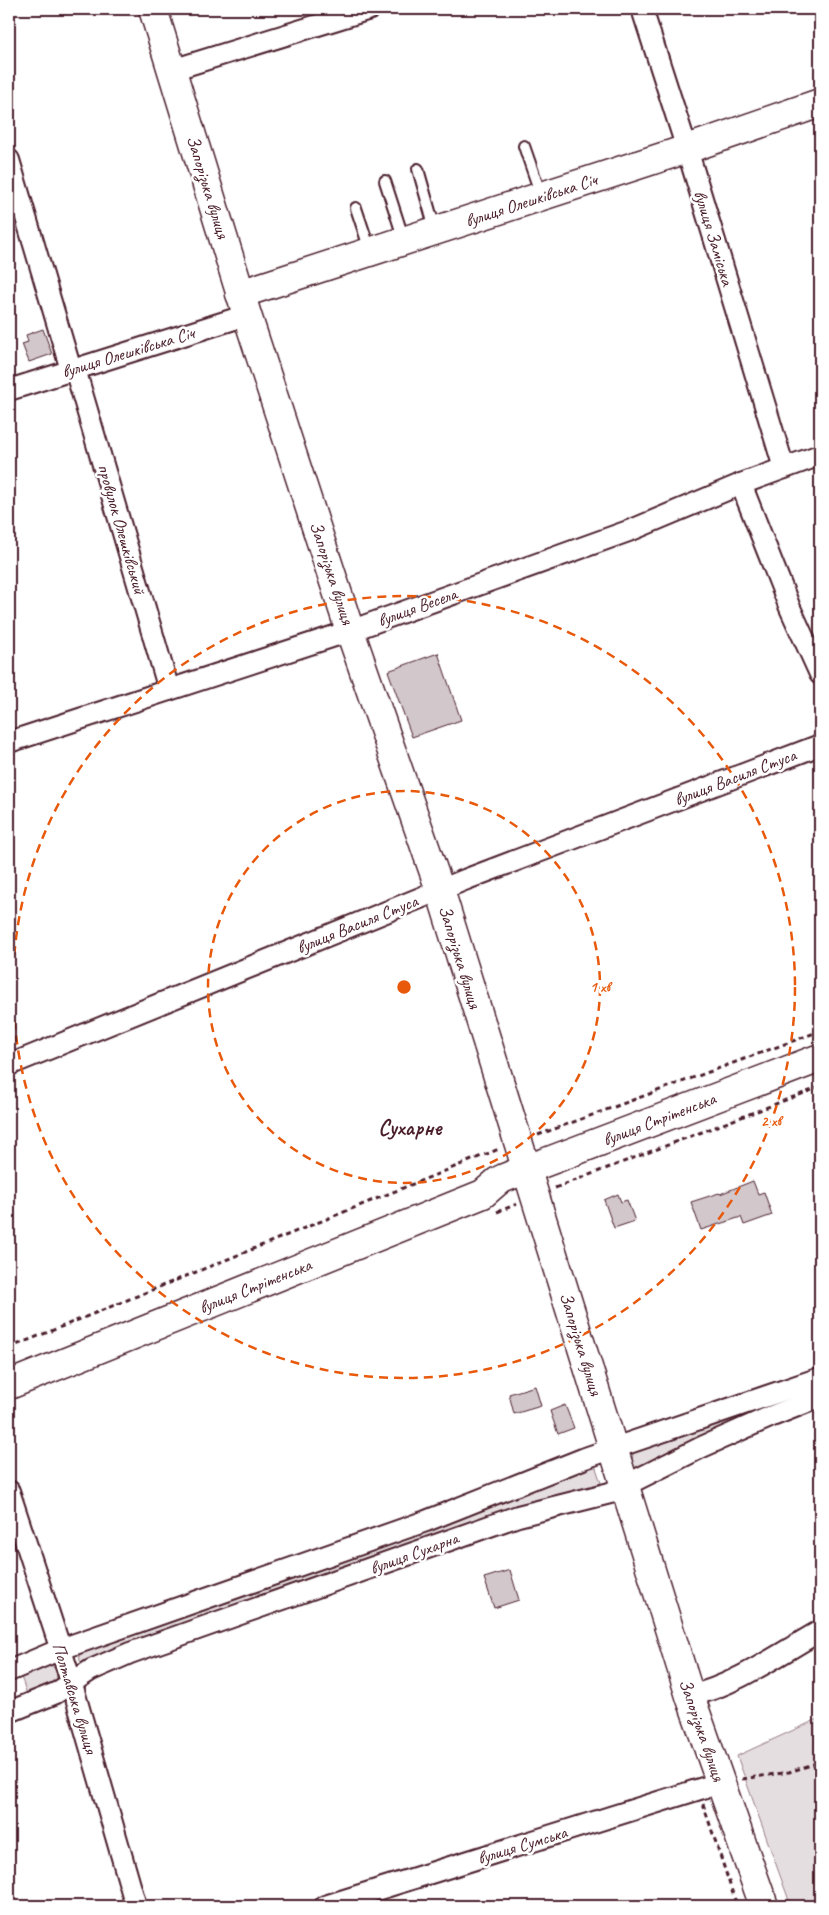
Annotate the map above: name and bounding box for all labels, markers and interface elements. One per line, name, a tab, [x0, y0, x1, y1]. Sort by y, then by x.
street label: Запорізька вулиця	[181, 133, 235, 243]
street label: вулиця Олешківська Січ	[462, 168, 602, 232]
street label: вулиця Заміська	[689, 188, 739, 289]
street label: вулиця Олешківська Січ	[59, 321, 199, 383]
street label: провулок Олешківський	[93, 461, 152, 598]
street label: Запорізька вулиця	[304, 519, 359, 629]
street label: вулиця Весела	[374, 582, 461, 631]
street label: вулиця Василя Стуса	[671, 743, 801, 810]
street label: вулиця Василя Стуса	[293, 889, 422, 958]
street label: Запорізька вулиця	[433, 903, 487, 1013]
centre of rings	[395, 978, 413, 996]
text: 1 хв	[590, 978, 613, 997]
street label: вулиця Стрітенська	[599, 1087, 720, 1151]
text: 2 хв	[761, 1112, 784, 1131]
district label: Сухарне	[378, 1114, 443, 1142]
street label: вулиця Стрітенська	[196, 1253, 316, 1319]
street label: Запорізька вулиця	[554, 1290, 608, 1400]
street label: вулиця Сухарна	[367, 1526, 463, 1579]
street label: Полтавська вулиця	[48, 1640, 103, 1758]
street label: Запорізька вулиця	[673, 1676, 730, 1786]
street label: вулиця Сумська	[475, 1820, 571, 1869]

